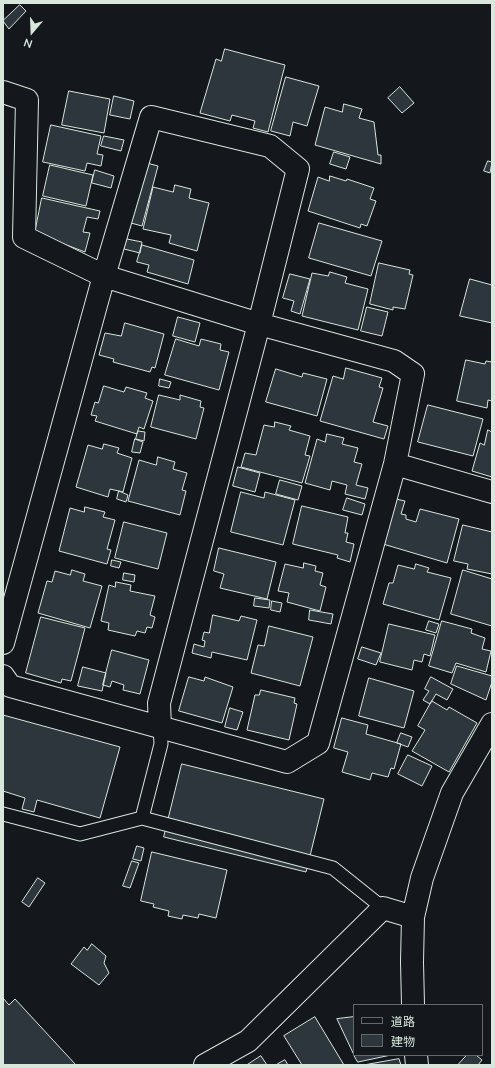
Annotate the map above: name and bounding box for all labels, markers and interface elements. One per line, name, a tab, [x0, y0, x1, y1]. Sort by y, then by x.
north arrow	[12, 12, 52, 52]
text: N	[22, 35, 34, 51]
legend	[353, 1004, 483, 1056]
text: 道路	[391, 1014, 415, 1029]
text: 建物	[391, 1034, 415, 1049]

